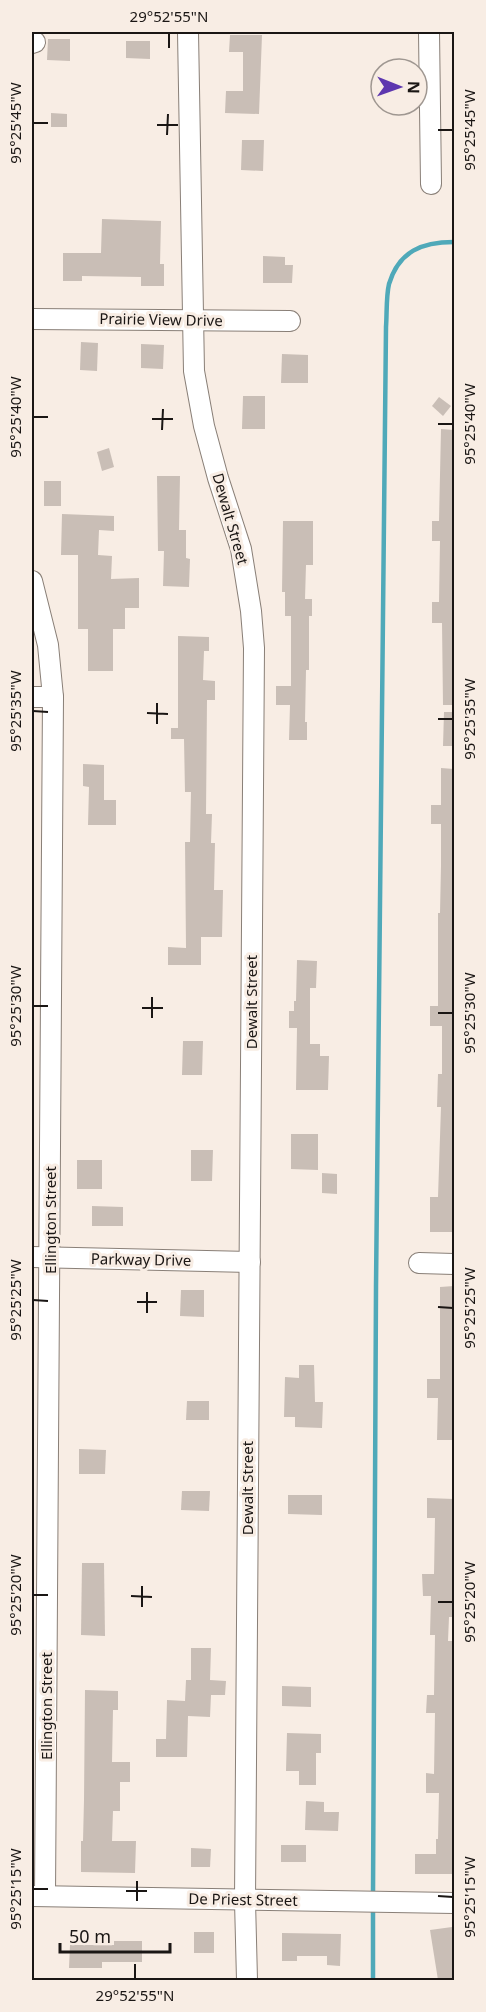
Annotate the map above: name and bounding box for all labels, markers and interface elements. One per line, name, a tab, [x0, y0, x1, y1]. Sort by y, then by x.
text: 29°52'55"N	[130, 6, 208, 26]
north arrow	[369, 57, 429, 117]
text: N	[403, 81, 425, 94]
text: 95°25'45"W	[5, 82, 25, 164]
text: 95°25'45"W	[459, 89, 479, 171]
street label: Prairie View Drive	[99, 308, 223, 330]
text: 95°25'40"W	[5, 376, 25, 458]
text: 95°25'40"W	[459, 383, 479, 465]
street label: Dewalt Street	[208, 471, 254, 567]
text: 95°25'35"W	[5, 670, 25, 752]
text: 95°25'35"W	[459, 678, 479, 760]
street label: Dewalt Street	[241, 954, 261, 1049]
text: 95°25'30"W	[5, 965, 25, 1047]
text: 95°25'30"W	[459, 972, 479, 1054]
street label: Ellington Street	[40, 1165, 60, 1274]
street label: Parkway Drive	[91, 1248, 191, 1270]
text: 95°25'25"W	[5, 1259, 25, 1341]
text: 95°25'25"W	[459, 1267, 479, 1349]
street label: Dewalt Street	[237, 1440, 257, 1535]
text: 95°25'20"W	[5, 1554, 25, 1636]
text: 95°25'20"W	[459, 1561, 479, 1643]
street label: Ellington Street	[36, 1651, 56, 1760]
text: 95°25'15"W	[5, 1848, 25, 1930]
text: 95°25'15"W	[459, 1856, 479, 1938]
street label: De Priest Street	[188, 1888, 298, 1910]
scale bar	[60, 1916, 170, 1954]
text: 50 m	[69, 1924, 111, 1948]
text: 29°52'55"N	[96, 1985, 174, 2005]

